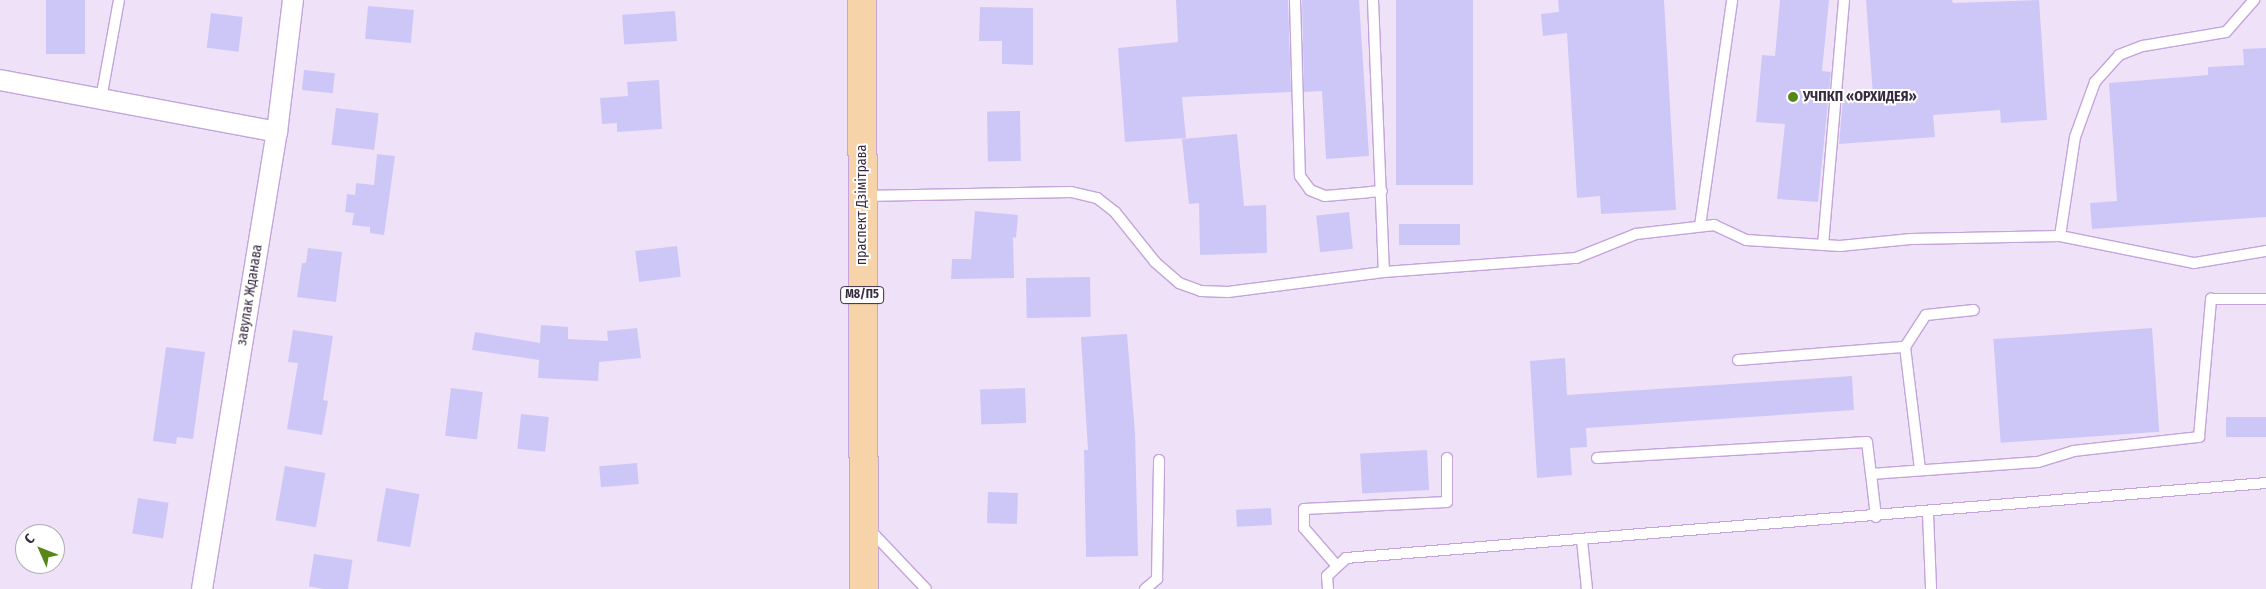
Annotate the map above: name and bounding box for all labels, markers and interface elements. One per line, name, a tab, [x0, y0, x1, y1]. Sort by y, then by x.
place label: УЧПКП «ОРХИДЕЯ»	[1803, 89, 1917, 105]
marker: УЧПКП «ОРХИДЕЯ»	[1787, 91, 1799, 103]
street label: праспект Дзімітрава	[854, 145, 870, 265]
street label: завулак Жданава	[234, 243, 266, 347]
road number: М8/П5	[840, 286, 884, 304]
north arrow	[15, 524, 65, 574]
text: С	[21, 530, 38, 547]

